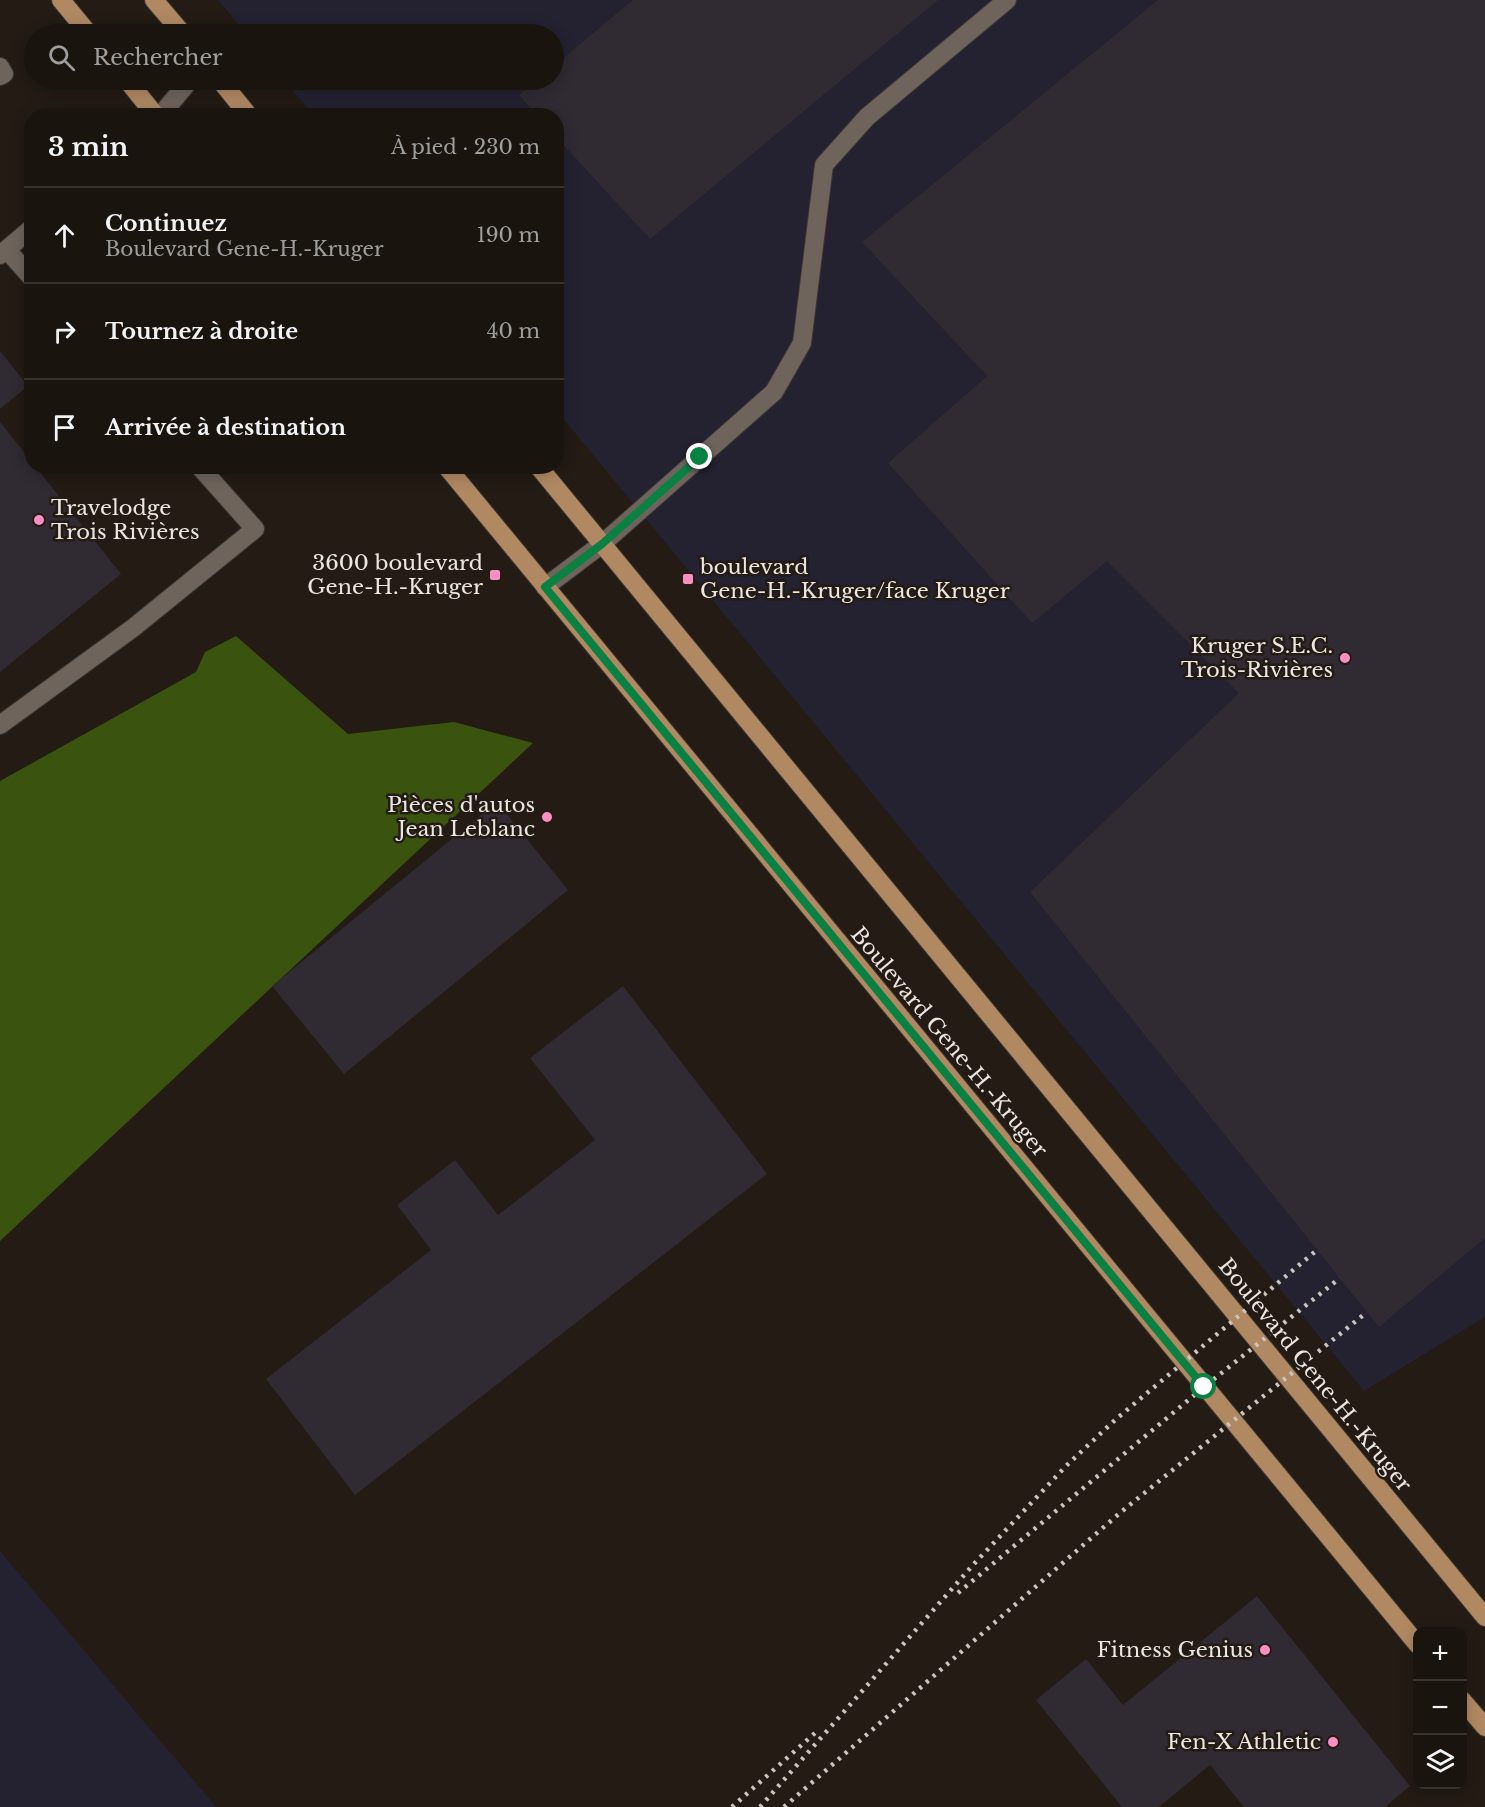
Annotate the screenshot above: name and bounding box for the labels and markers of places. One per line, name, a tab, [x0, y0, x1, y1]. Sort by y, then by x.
place label: Travelodge Trois Rivières	[51, 495, 200, 545]
marker: Travelodge Trois Rivières	[32, 513, 46, 527]
place label: 3600 boulevard Gene-H.-Kruger	[307, 550, 483, 600]
place label: boulevard Gene-H.-Kruger/face Kruger	[699, 554, 1010, 604]
marker: 3600 boulevard Gene-H.-Kruger	[488, 568, 502, 582]
marker: boulevard Gene-H.-Kruger/face Kruger	[681, 572, 695, 586]
place label: Kruger S.E.C. Trois-Rivières	[1181, 633, 1333, 683]
marker: Kruger S.E.C. Trois-Rivières	[1338, 651, 1352, 665]
place label: Pièces d'autos Jean Leblanc	[387, 792, 535, 842]
marker: Pièces d'autos Jean Leblanc	[540, 810, 554, 824]
place label: Fitness Genius	[1097, 1637, 1253, 1663]
marker: Fitness Genius	[1258, 1643, 1272, 1657]
place label: Fen-X Athletic	[1167, 1729, 1321, 1755]
marker: Fen-X Athletic	[1326, 1735, 1340, 1749]

